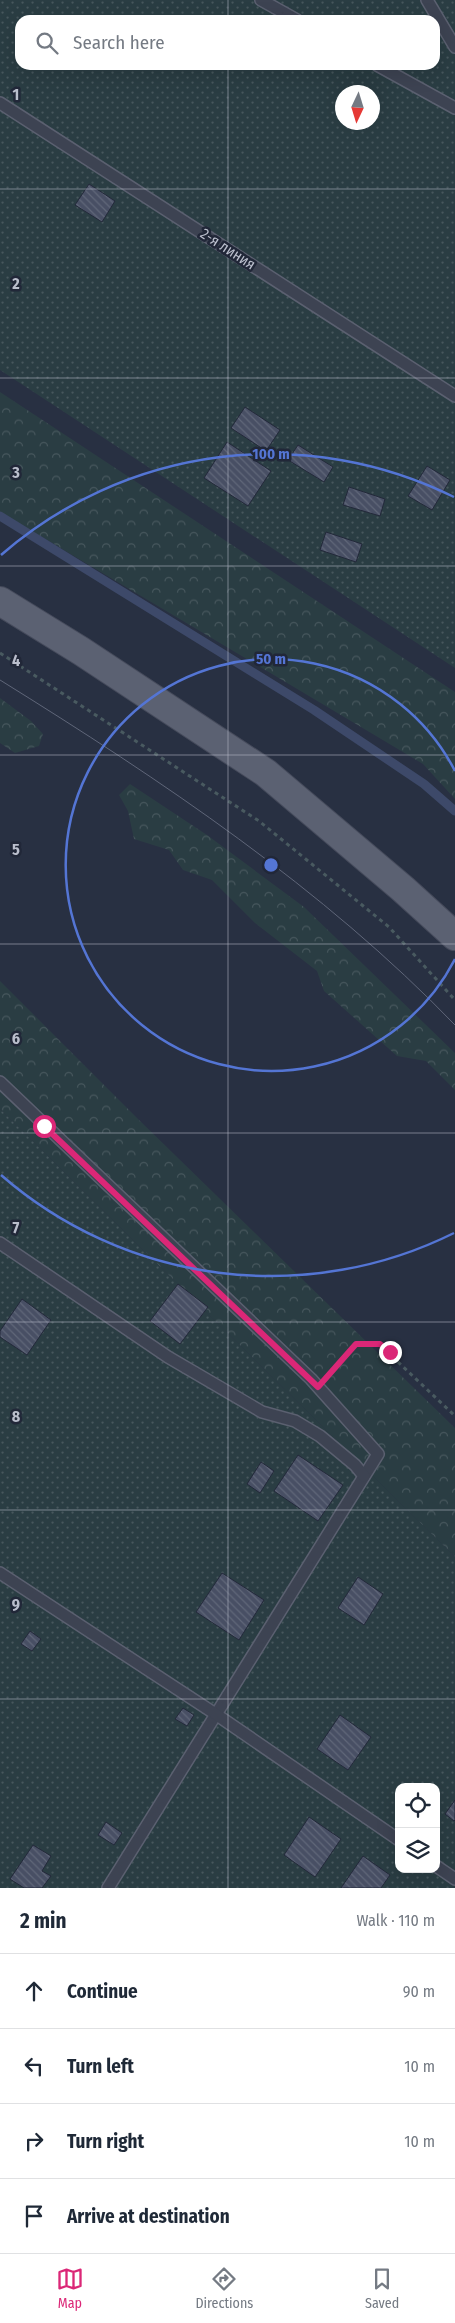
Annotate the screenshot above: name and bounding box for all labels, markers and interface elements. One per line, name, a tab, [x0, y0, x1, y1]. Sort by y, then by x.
search box	[15, 15, 440, 70]
icon: search	[33, 29, 61, 57]
text: Search here	[73, 31, 165, 54]
text: 1	[13, 85, 19, 104]
north arrow	[335, 85, 380, 130]
street label: 2-я линия	[197, 225, 259, 273]
text: 2	[11, 274, 20, 293]
text: 100 m	[252, 445, 290, 463]
text: 3	[11, 463, 20, 482]
text: 50 m	[256, 650, 286, 668]
text: 4	[12, 651, 20, 670]
text: 5	[12, 840, 20, 859]
centre of rings	[262, 856, 280, 874]
text: 6	[12, 1029, 20, 1048]
route start	[33, 1115, 56, 1138]
text: 7	[13, 1218, 20, 1237]
route end	[379, 1341, 402, 1364]
text: 8	[12, 1407, 21, 1426]
text: 9	[12, 1595, 20, 1614]
map controls	[395, 1783, 440, 1873]
button: locate	[395, 1783, 440, 1828]
button: layers	[395, 1828, 440, 1873]
text: 2 min	[20, 1908, 67, 1934]
text: Walk · 110 m	[357, 1911, 435, 1930]
icon: ahead	[20, 1977, 48, 2005]
text: Continue	[67, 1980, 138, 2003]
text: 90 m	[403, 1982, 435, 2001]
icon: left	[20, 2052, 48, 2080]
text: Turn left	[67, 2055, 134, 2078]
text: 10 m	[404, 2057, 435, 2076]
icon: right	[20, 2127, 48, 2155]
text: Turn right	[67, 2130, 144, 2153]
text: 10 m	[404, 2132, 435, 2151]
icon: arrive	[20, 2202, 48, 2230]
text: Arrive at destination	[67, 2205, 230, 2228]
tab: Map	[56, 2265, 84, 2312]
tab: Directions	[195, 2265, 253, 2312]
tab: Saved	[365, 2265, 399, 2312]

